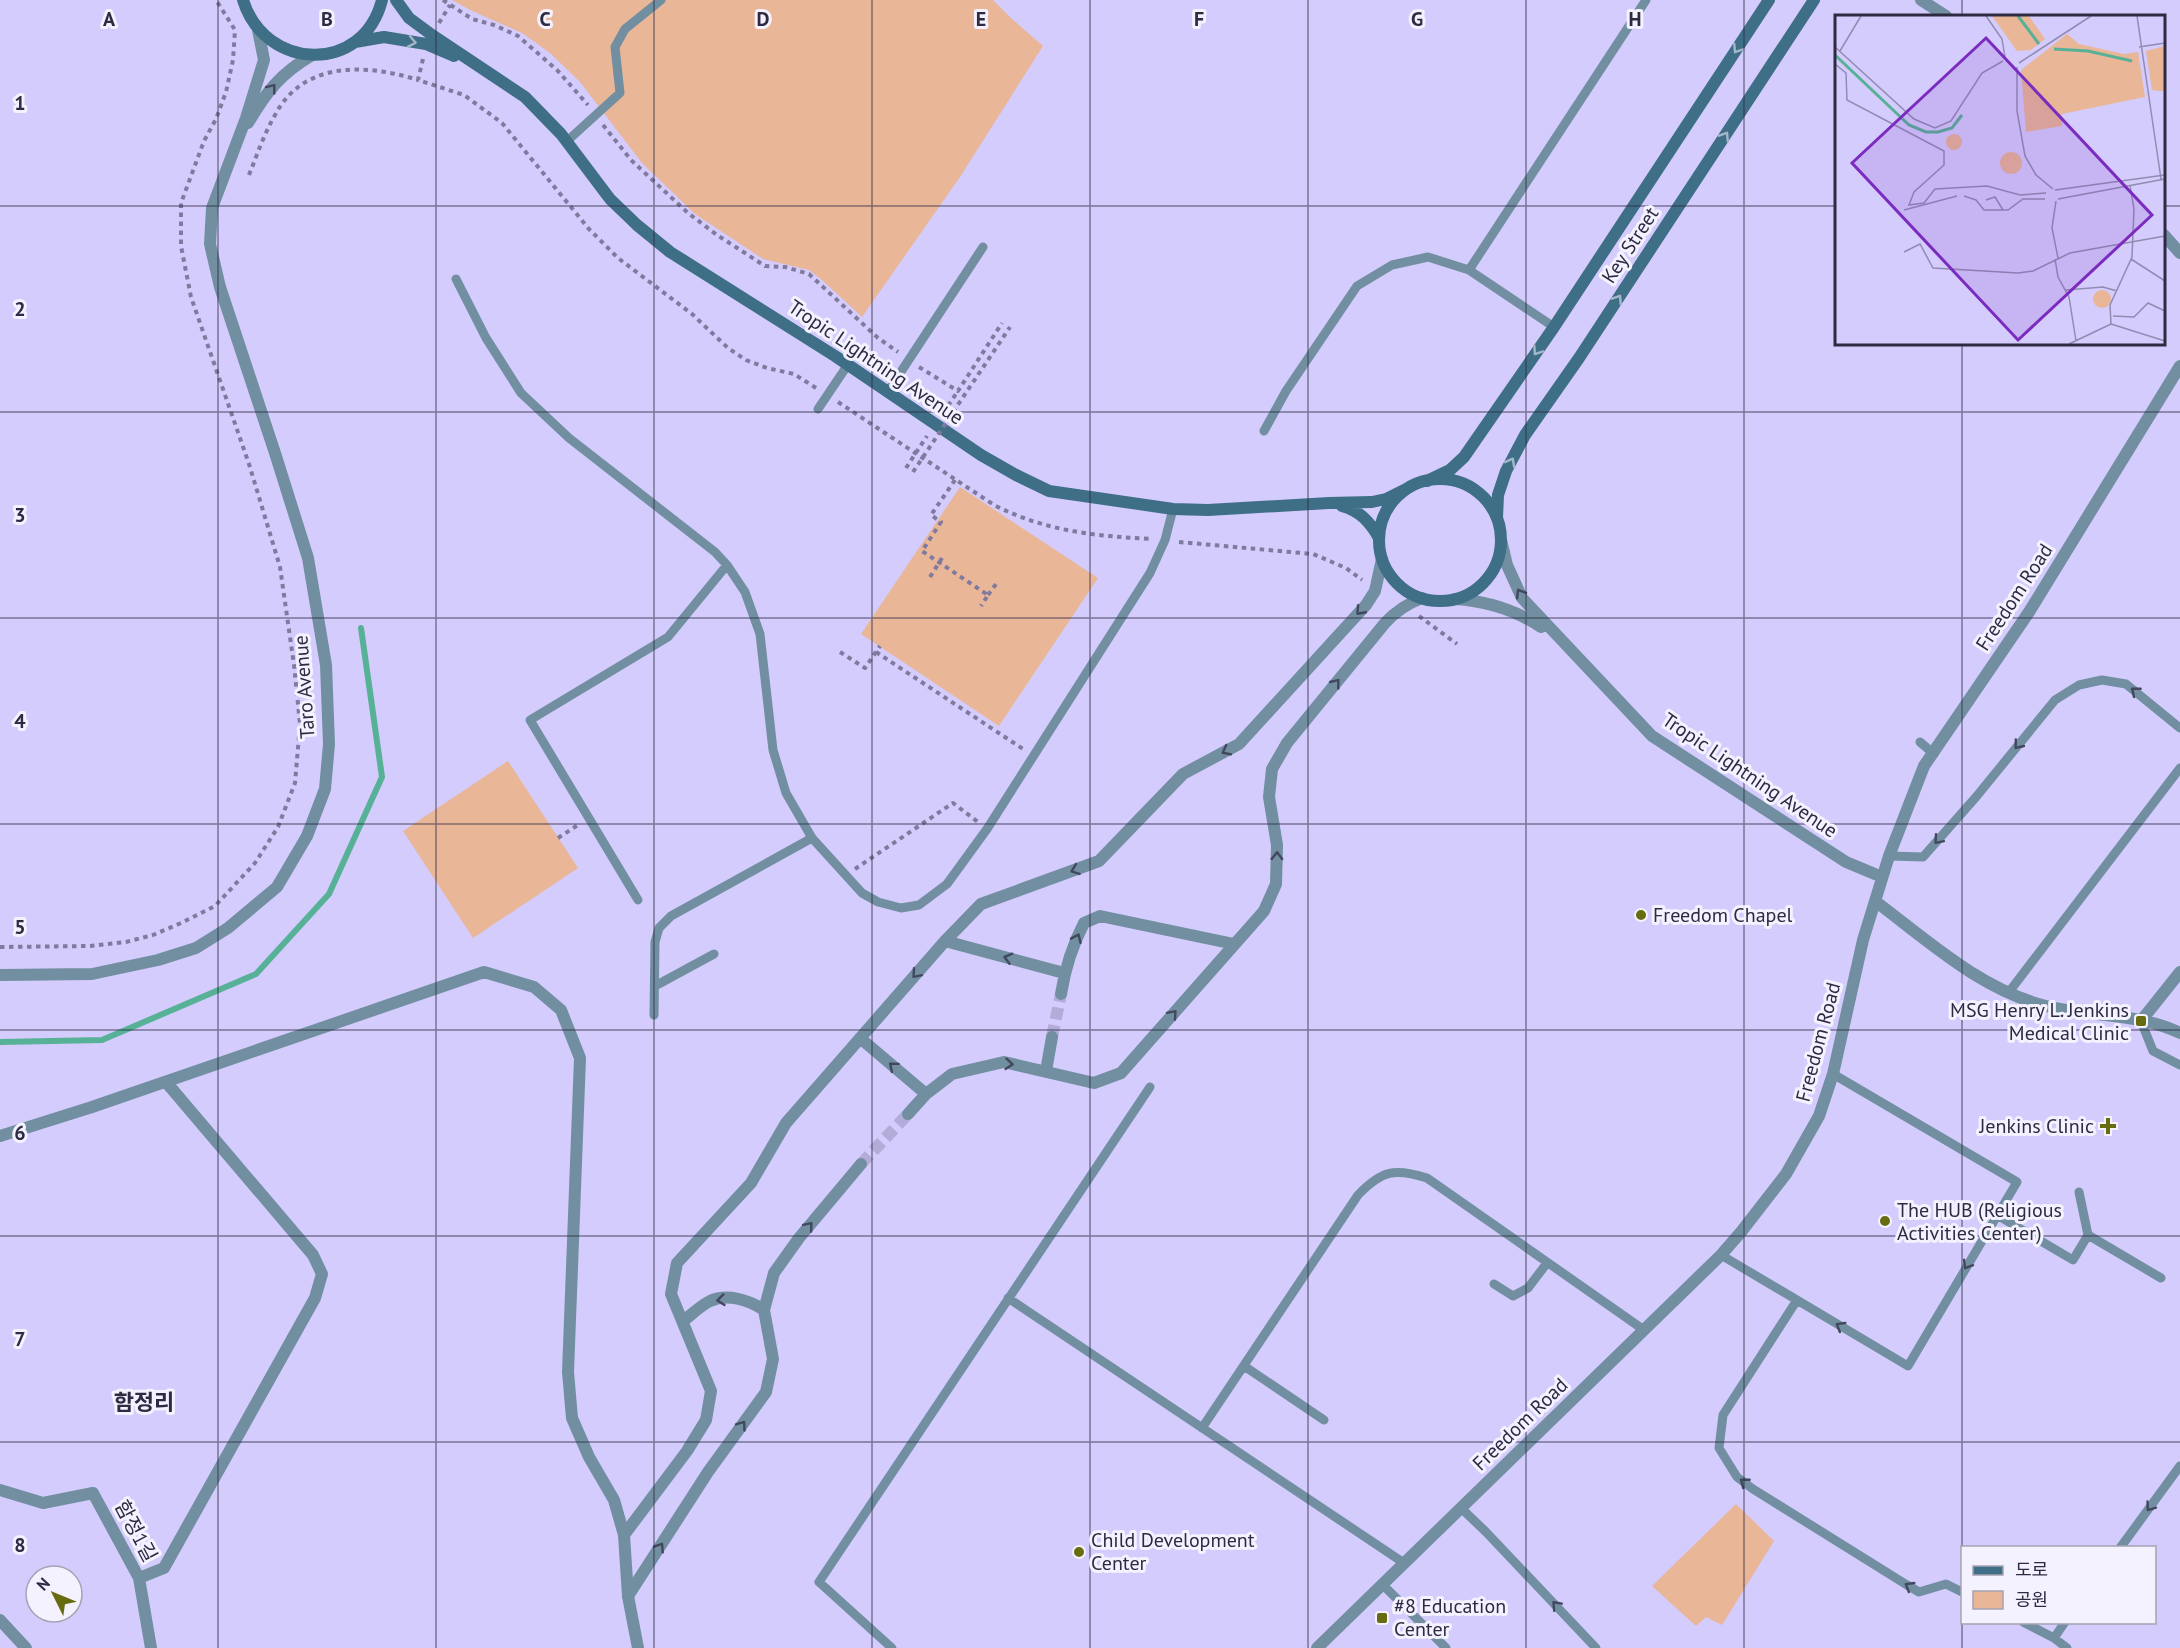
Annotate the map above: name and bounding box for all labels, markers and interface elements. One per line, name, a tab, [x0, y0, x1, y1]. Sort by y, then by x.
text: A	[103, 6, 116, 32]
text: B	[321, 6, 333, 32]
text: C	[539, 6, 551, 32]
text: D	[757, 6, 770, 32]
text: E	[976, 6, 986, 32]
text: F	[1194, 6, 1204, 32]
text: G	[1411, 6, 1423, 32]
text: H	[1628, 6, 1642, 32]
inset map	[1835, 15, 2165, 345]
one-way arrow	[406, 35, 416, 48]
one-way arrow	[1733, 43, 1745, 53]
one-way arrow	[264, 84, 275, 95]
text: 1	[14, 90, 26, 116]
one-way arrow	[1718, 132, 1729, 143]
street label: Key Street	[1596, 202, 1664, 288]
street label: Tropic Lightning Avenue	[783, 294, 969, 430]
one-way arrow	[1610, 294, 1621, 305]
text: 2	[14, 296, 26, 322]
one-way arrow	[1533, 345, 1544, 356]
one-way arrow	[1504, 457, 1515, 468]
text: 3	[14, 502, 26, 528]
street label: Freedom Road	[1970, 538, 2058, 656]
one-way arrow	[1516, 589, 1528, 599]
one-way arrow	[1356, 604, 1367, 615]
street label: Taro Avenue	[287, 634, 321, 740]
one-way arrow	[1329, 679, 1340, 690]
one-way arrow	[2130, 687, 2141, 698]
street label: Tropic Lightning Avenue	[1657, 707, 1843, 843]
text: 4	[14, 708, 26, 734]
one-way arrow	[2015, 738, 2026, 749]
one-way arrow	[1221, 744, 1232, 755]
one-way arrow	[1934, 833, 1945, 844]
one-way arrow	[1271, 851, 1283, 860]
one-way arrow	[1070, 863, 1081, 875]
place label: Freedom Chapel	[1653, 902, 1793, 928]
marker: Freedom Chapel	[1634, 908, 1648, 922]
text: 5	[14, 914, 26, 940]
one-way arrow	[1069, 934, 1081, 945]
one-way arrow	[1003, 953, 1014, 965]
one-way arrow	[913, 967, 924, 978]
street label: Freedom Road	[1790, 979, 1846, 1105]
place label: MSG Henry L. Jenkins Medical Clinic	[1950, 997, 2129, 1046]
one-way arrow	[1166, 1010, 1177, 1020]
marker: MSG Henry L. Jenkins Medical Clinic	[2134, 1014, 2148, 1028]
one-way arrow	[1004, 1057, 1014, 1070]
one-way arrow	[889, 1063, 900, 1074]
place label: Jenkins Clinic	[1979, 1113, 2094, 1139]
marker: Jenkins Clinic	[2099, 1117, 2117, 1135]
text: 6	[14, 1120, 26, 1146]
place label: The HUB (Religious Activities Center)	[1897, 1197, 2062, 1246]
marker: The HUB (Religious Activities Center)	[1878, 1214, 1892, 1228]
one-way arrow	[802, 1222, 813, 1233]
one-way arrow	[1963, 1259, 1975, 1269]
one-way arrow	[717, 1293, 726, 1306]
one-way arrow	[1836, 1322, 1846, 1333]
text: 7	[14, 1326, 26, 1352]
street label: Freedom Road	[1467, 1372, 1573, 1476]
district label: 함정리	[114, 1388, 174, 1416]
one-way arrow	[735, 1420, 746, 1431]
one-way arrow	[1740, 1478, 1751, 1489]
street label: 함정1길	[109, 1496, 163, 1566]
one-way arrow	[2146, 1500, 2157, 1511]
place label: Child Development Center	[1091, 1527, 1255, 1576]
text: 8	[14, 1532, 26, 1558]
one-way arrow	[652, 1543, 664, 1553]
marker: Child Development Center	[1072, 1545, 1086, 1559]
legend	[1961, 1546, 2156, 1624]
text: 도로	[2015, 1558, 2048, 1581]
north arrow	[24, 1564, 84, 1624]
text: N	[32, 1573, 54, 1594]
one-way arrow	[1905, 1581, 1915, 1593]
text: 공원	[2015, 1588, 2048, 1611]
place label: #8 Education Center	[1394, 1593, 1506, 1642]
one-way arrow	[1552, 1602, 1563, 1612]
marker: #8 Education Center	[1375, 1611, 1389, 1625]

